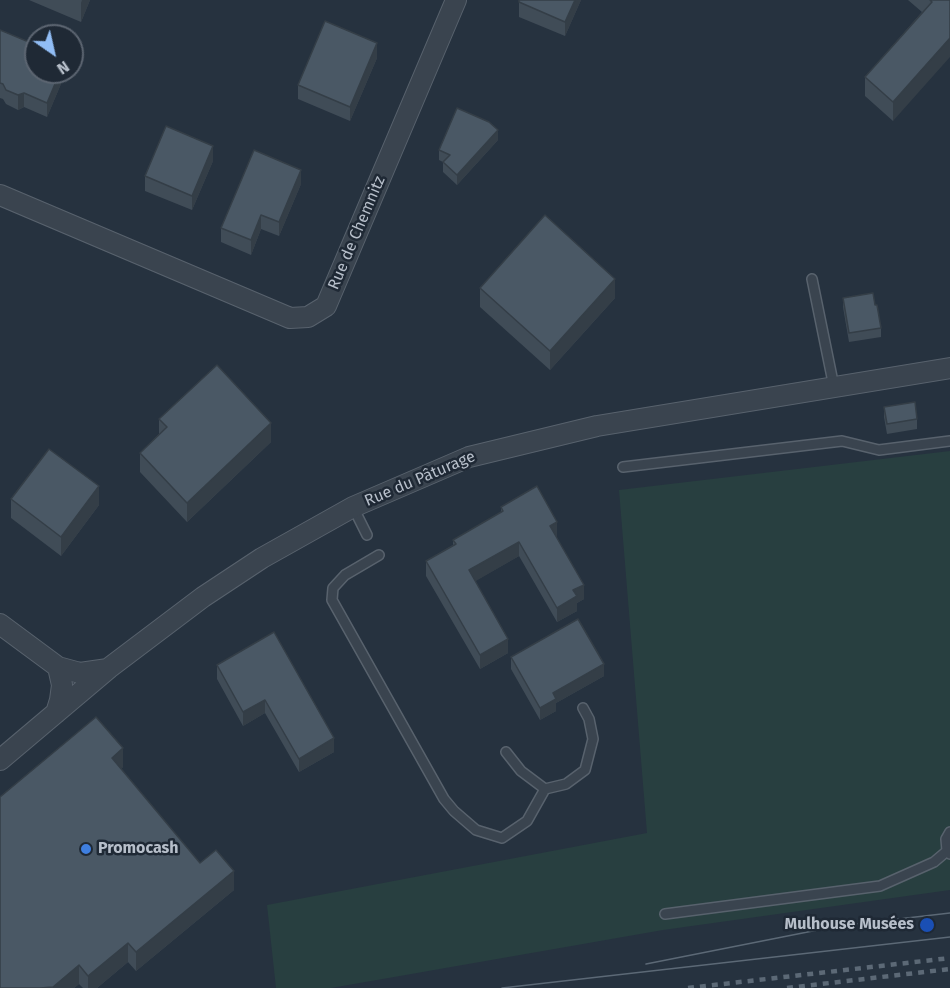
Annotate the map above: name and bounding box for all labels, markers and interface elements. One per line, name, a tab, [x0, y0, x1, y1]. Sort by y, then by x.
north arrow	[24, 24, 84, 84]
text: N	[54, 57, 73, 79]
street label: Rue de Chemnitz	[324, 173, 390, 293]
street label: Rue du Pâturage	[362, 447, 478, 511]
place label: Promocash	[98, 839, 178, 859]
marker: Promocash	[79, 842, 93, 856]
place label: Mulhouse Musées	[785, 915, 914, 935]
marker: Mulhouse Musées	[918, 916, 936, 934]

